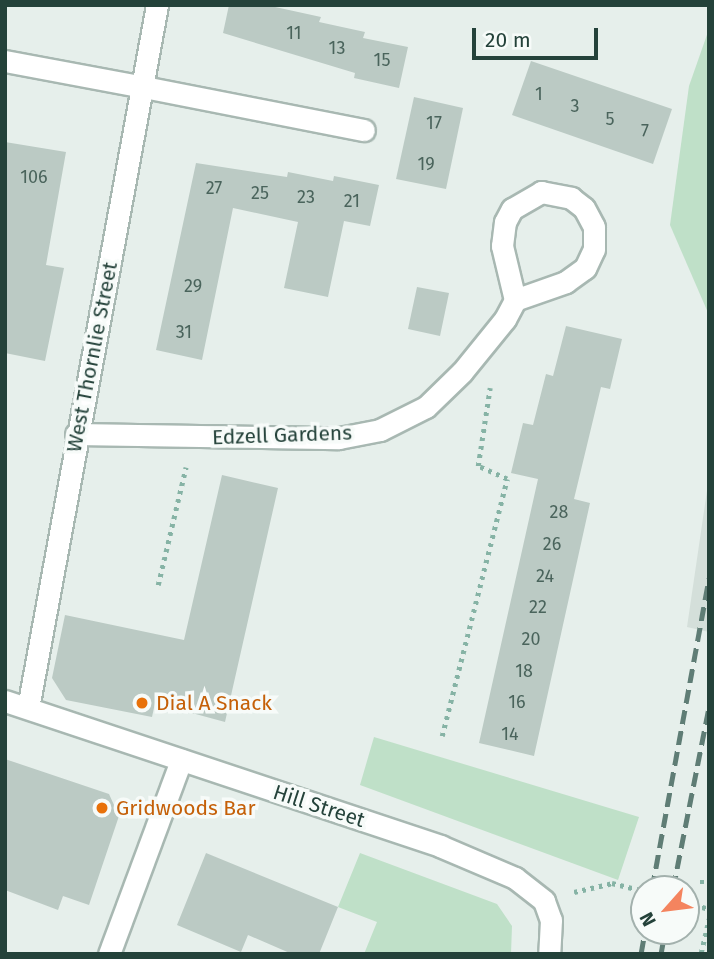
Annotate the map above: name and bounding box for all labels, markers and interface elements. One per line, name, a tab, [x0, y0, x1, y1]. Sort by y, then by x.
scale bar	[476, 14, 602, 58]
house number: 11	[286, 22, 302, 44]
text: 20 m	[485, 27, 531, 53]
house number: 13	[329, 37, 345, 59]
house number: 15	[374, 49, 390, 71]
house number: 1	[535, 83, 543, 105]
house number: 3	[571, 95, 579, 117]
house number: 5	[605, 108, 615, 130]
house number: 17	[426, 112, 442, 134]
house number: 7	[641, 120, 649, 142]
house number: 19	[417, 153, 435, 175]
house number: 106	[20, 166, 48, 188]
house number: 27	[206, 177, 222, 199]
house number: 25	[251, 182, 269, 204]
house number: 23	[297, 186, 315, 208]
house number: 21	[344, 190, 360, 212]
street label: West Thornlie Street	[61, 260, 123, 454]
house number: 29	[184, 275, 202, 297]
house number: 31	[176, 321, 192, 343]
street label: Edzell Gardens	[212, 420, 352, 450]
house number: 28	[550, 501, 568, 523]
house number: 26	[543, 533, 561, 555]
house number: 24	[536, 565, 554, 587]
house number: 22	[529, 596, 547, 618]
house number: 20	[522, 628, 540, 650]
house number: 18	[515, 660, 533, 682]
place label: Dial A Snack	[156, 690, 272, 716]
house number: 16	[508, 691, 526, 713]
marker: Dial A Snack	[134, 695, 150, 711]
house number: 14	[501, 723, 519, 745]
street label: Hill Street	[270, 779, 368, 833]
place label: Gridwoods Bar	[116, 795, 256, 821]
marker: Gridwoods Bar	[94, 800, 110, 816]
north arrow	[630, 875, 700, 945]
text: N	[635, 908, 661, 930]

